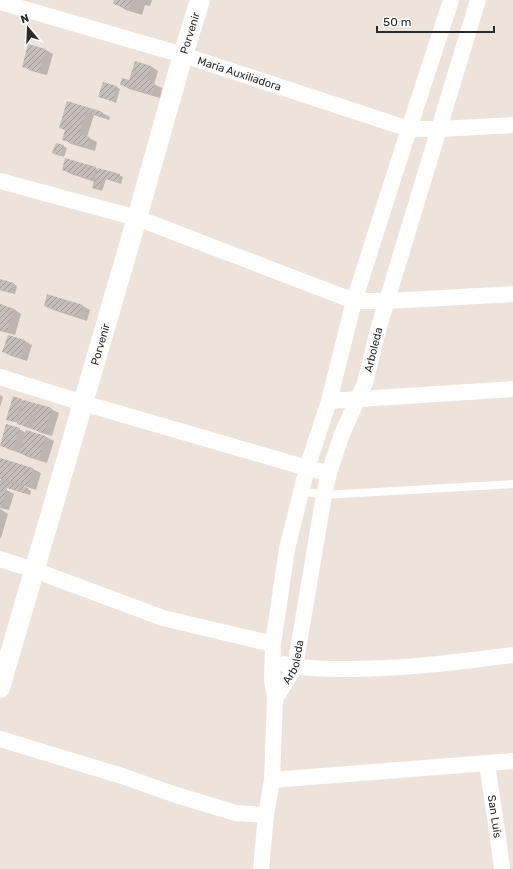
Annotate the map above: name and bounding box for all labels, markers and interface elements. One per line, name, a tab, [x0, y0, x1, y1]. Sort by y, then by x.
north arrow	[8, 8, 48, 48]
scale bar	[377, 8, 494, 34]
street label: Porvenir	[177, 10, 203, 55]
text: N	[19, 12, 31, 26]
text: 50 m	[383, 15, 411, 29]
street label: María Auxiliadora	[196, 54, 283, 93]
street label: Porvenir	[88, 321, 113, 367]
street label: Arboleda	[361, 326, 385, 374]
street label: Arboleda	[280, 639, 306, 686]
street label: San Luís	[485, 794, 504, 839]

